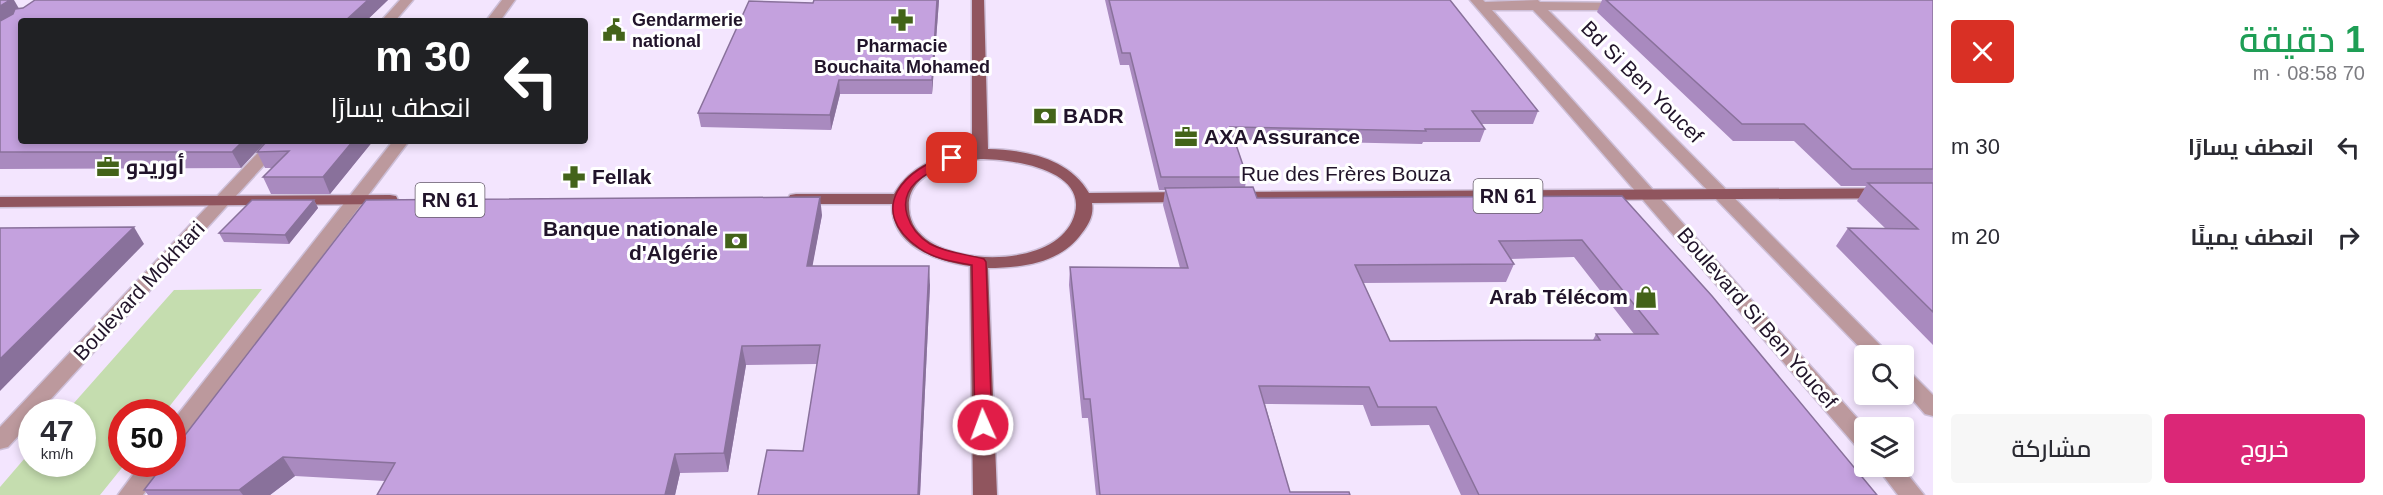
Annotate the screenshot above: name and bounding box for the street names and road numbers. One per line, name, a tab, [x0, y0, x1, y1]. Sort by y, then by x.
street label: Bd Si Ben Youcef	[1577, 16, 1708, 147]
street label: Rue des Frères Bouza	[1241, 162, 1451, 185]
road number: RN 61	[1474, 179, 1543, 213]
road number: RN 61	[416, 183, 484, 217]
street label: Boulevard Mokhtari	[69, 217, 209, 365]
street label: Boulevard Si Ben Youcef	[1673, 223, 1842, 413]

